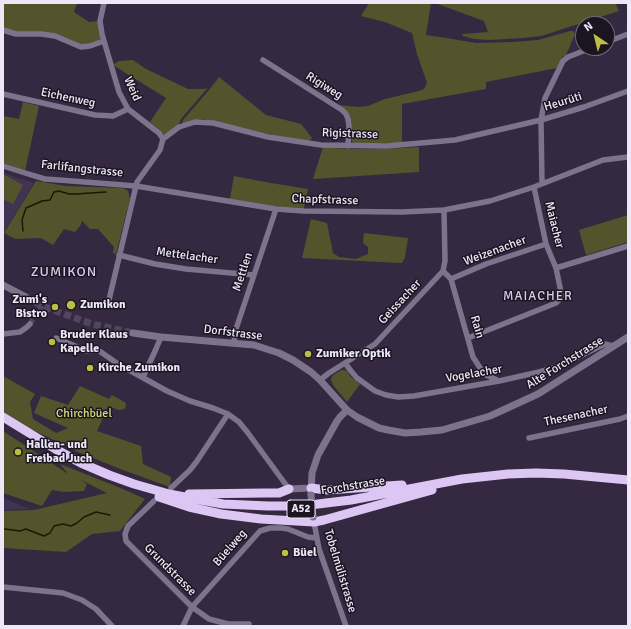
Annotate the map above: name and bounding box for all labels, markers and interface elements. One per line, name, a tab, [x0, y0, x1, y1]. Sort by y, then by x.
north arrow	[575, 16, 615, 56]
text: N	[582, 19, 595, 34]
street label: Rigiweg	[303, 69, 345, 103]
street label: Weid	[120, 74, 144, 104]
street label: Eichenweg	[39, 85, 97, 111]
street label: Heurüti	[542, 89, 584, 115]
street label: Rigistrasse	[322, 126, 378, 142]
street label: Farlifangstrasse	[40, 158, 124, 180]
street label: Chapfstrasse	[291, 192, 359, 208]
street label: Maiacher	[541, 200, 567, 250]
street label: Weizenacher	[462, 233, 528, 269]
street label: Mettelacher	[155, 245, 219, 267]
street label: Mettlen	[230, 251, 256, 293]
district label: ZUMIKON	[31, 264, 97, 280]
street label: Geissacher	[376, 277, 424, 327]
district label: MAIACHER	[503, 289, 573, 305]
place label: Zumi's Bistro	[12, 293, 47, 321]
place label: Zumikon	[80, 298, 126, 312]
marker: Zumikon	[65, 299, 77, 311]
marker: Zumi's Bistro	[50, 302, 60, 312]
street label: Rain	[467, 314, 487, 340]
street label: Dorfstrasse	[203, 322, 263, 344]
place label: Bruder Klaus Kapelle	[60, 328, 128, 356]
street label: Alte Forchstrasse	[524, 334, 606, 392]
marker: Bruder Klaus Kapelle	[47, 337, 57, 347]
place label: Zumiker Optik	[316, 347, 391, 361]
marker: Zumiker Optik	[303, 349, 313, 359]
place label: Kirche Zumikon	[98, 361, 180, 375]
street label: Vogelacher	[445, 362, 503, 386]
marker: Kirche Zumikon	[85, 363, 95, 373]
street label: Thesenacher	[543, 402, 609, 430]
park label: Chirchbüel	[56, 407, 112, 421]
place label: Hallen- und Freibad Juch	[26, 438, 92, 466]
marker: Hallen- und Freibad Juch	[13, 447, 23, 457]
street label: Forchstrasse	[320, 474, 386, 498]
road number: A52	[287, 500, 315, 518]
street label: Büelweg	[210, 527, 250, 569]
street label: Tobelmülistrasse	[321, 528, 359, 614]
street label: Grundstrasse	[141, 541, 199, 599]
place label: Büel	[293, 546, 317, 560]
marker: Büel	[280, 548, 290, 558]

